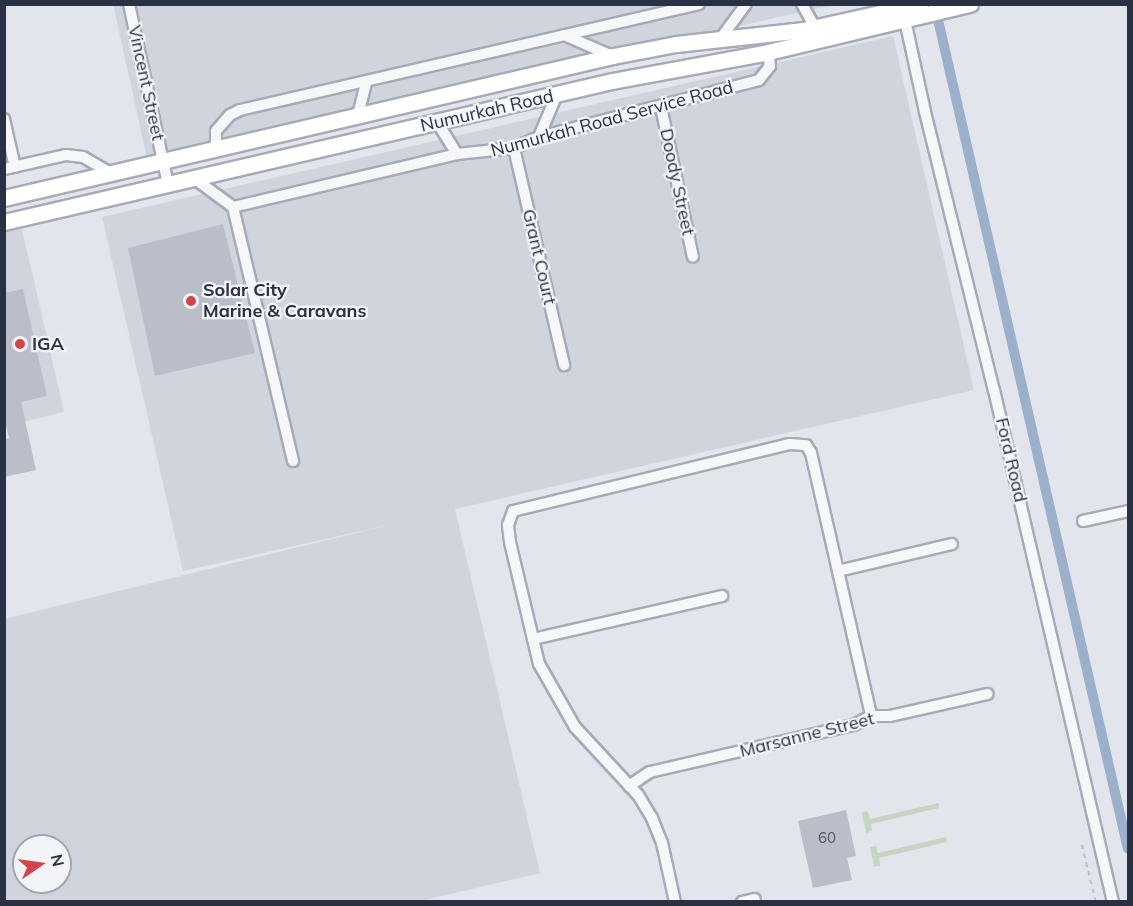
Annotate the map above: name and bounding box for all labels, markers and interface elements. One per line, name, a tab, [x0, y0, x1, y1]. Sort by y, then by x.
street label: Vincent Street	[123, 23, 169, 143]
street label: Numurkah Road Service Road	[489, 76, 735, 162]
street label: Numurkah Road	[418, 85, 556, 137]
street label: Doody Street	[655, 127, 699, 237]
street label: Grant Court	[517, 207, 561, 307]
place label: Solar City Marine & Caravans	[203, 280, 366, 322]
marker: Solar City Marine & Caravans	[184, 294, 198, 308]
place label: IGA	[32, 333, 64, 355]
marker: IGA	[13, 337, 27, 351]
street label: Ford Road	[991, 416, 1031, 504]
street label: Marsanne Street	[738, 708, 876, 762]
house number: 60	[818, 829, 836, 847]
north arrow	[12, 834, 72, 894]
text: N	[46, 852, 69, 869]

